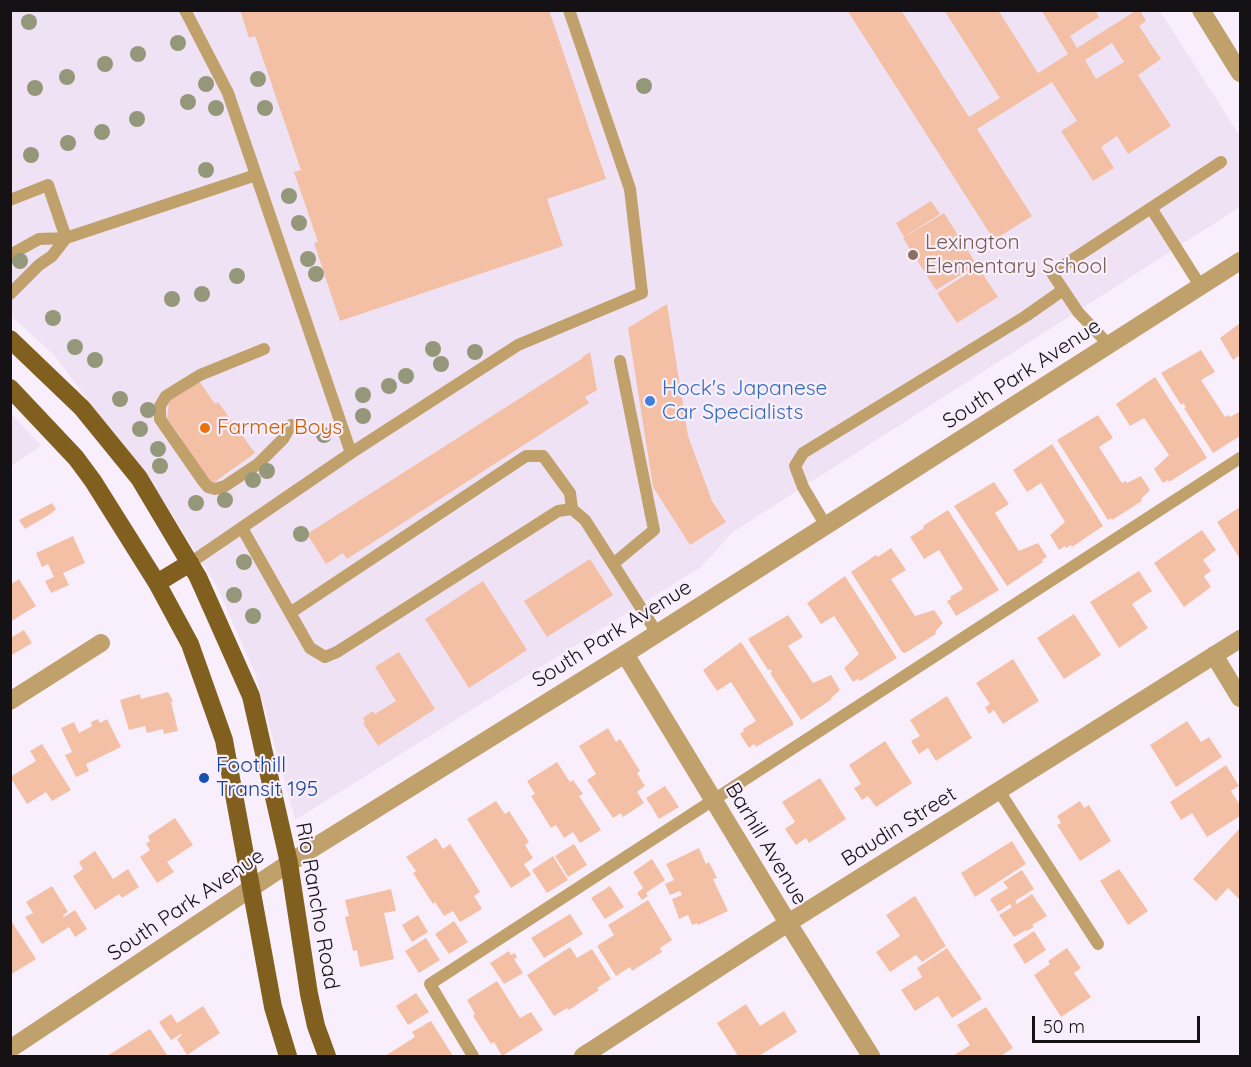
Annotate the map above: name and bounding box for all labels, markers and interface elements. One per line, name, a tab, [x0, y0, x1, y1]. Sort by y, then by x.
place label: Lexington Elementary School	[925, 230, 1107, 280]
marker: Lexington Elementary School	[906, 248, 920, 262]
street label: South Park Avenue	[938, 314, 1106, 434]
place label: Hock's Japanese Car Specialists	[662, 376, 827, 426]
marker: Hock's Japanese Car Specialists	[643, 394, 657, 408]
place label: Farmer Boys	[217, 415, 342, 441]
marker: Farmer Boys	[198, 421, 212, 435]
street label: South Park Avenue	[528, 575, 696, 693]
place label: Foothill Transit 195	[216, 753, 318, 803]
marker: Foothill Transit 195	[197, 771, 211, 785]
street label: Barhill Avenue	[720, 778, 812, 910]
street label: Baudin Street	[837, 782, 961, 872]
street label: Rio Rancho Road	[290, 820, 344, 992]
street label: South Park Avenue	[103, 843, 269, 967]
scale bar	[1035, 1004, 1203, 1042]
text: 50 m	[1043, 1015, 1085, 1038]

